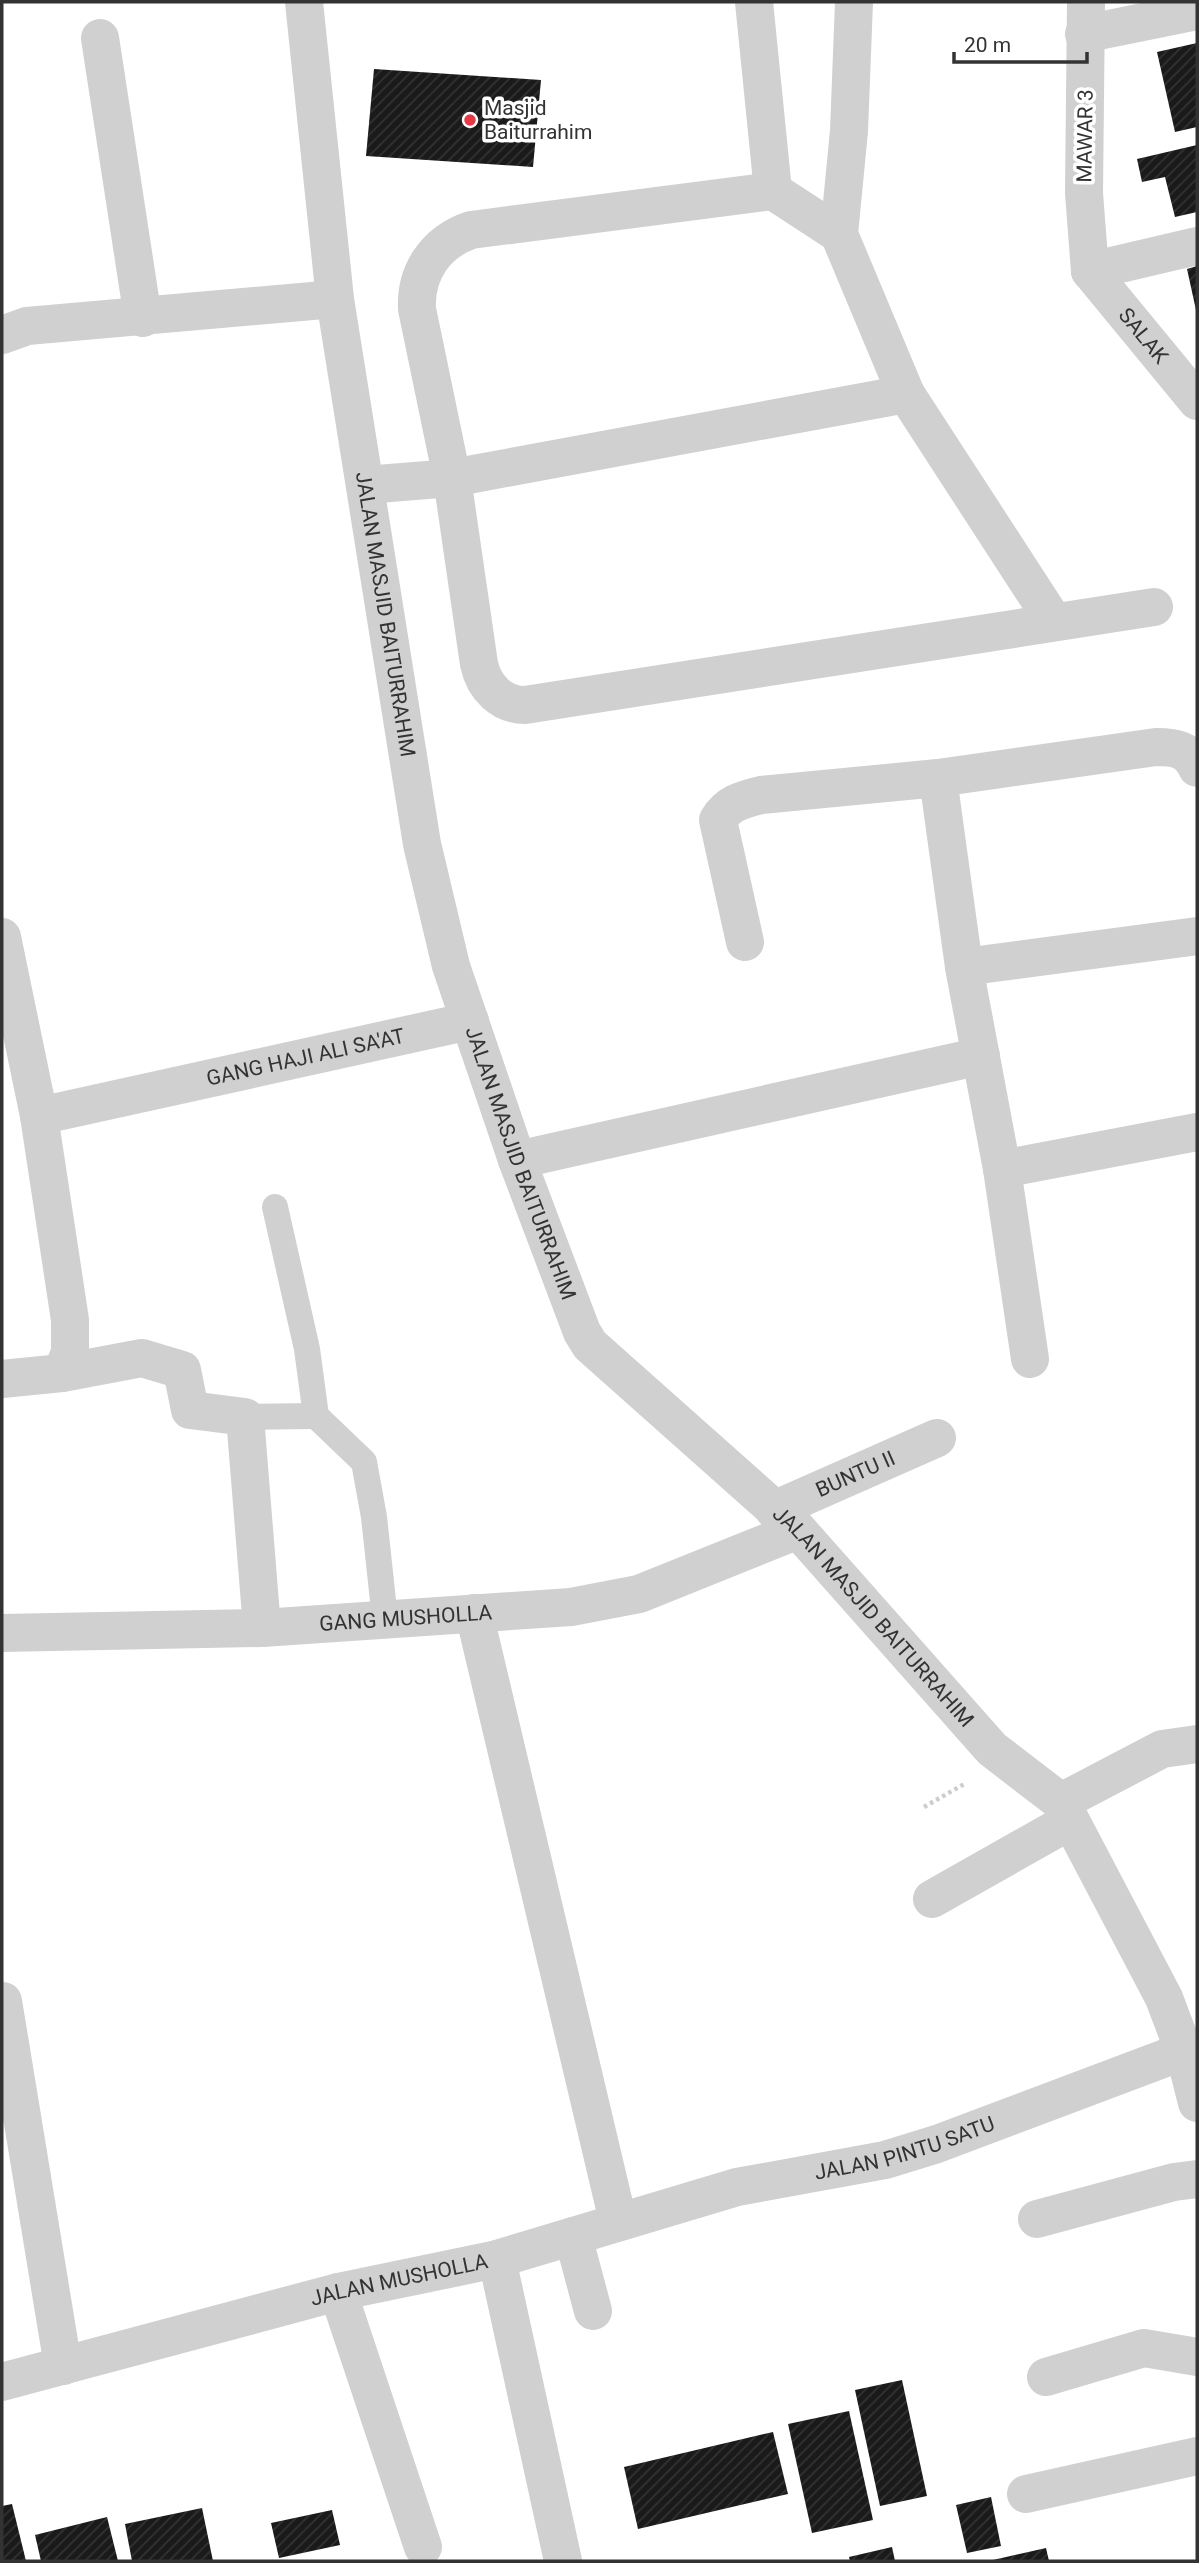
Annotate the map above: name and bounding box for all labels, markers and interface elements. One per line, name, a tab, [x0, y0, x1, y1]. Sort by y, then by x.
scale bar	[954, 21, 1087, 65]
text: 20 m	[964, 33, 1011, 57]
street label: MAWAR 3	[1072, 89, 1098, 183]
place label: Masjid Baiturrahim	[484, 96, 592, 144]
marker: Masjid Baiturrahim	[462, 112, 478, 128]
street label: SALAK	[1114, 303, 1174, 369]
street label: JALAN MASJID BAITURRAHIM	[351, 470, 420, 759]
street label: JALAN MASJID BAITURRAHIM	[461, 1023, 581, 1303]
street label: GANG HAJI ALI SA'AT	[204, 1024, 407, 1091]
street label: BUNTU II	[812, 1446, 899, 1502]
street label: JALAN MASJID BAITURRAHIM	[768, 1501, 979, 1732]
street label: GANG MUSHOLLA	[319, 1600, 493, 1636]
street label: JALAN PINTU SATU	[812, 2111, 998, 2185]
street label: JALAN MUSHOLLA	[308, 2249, 490, 2311]

